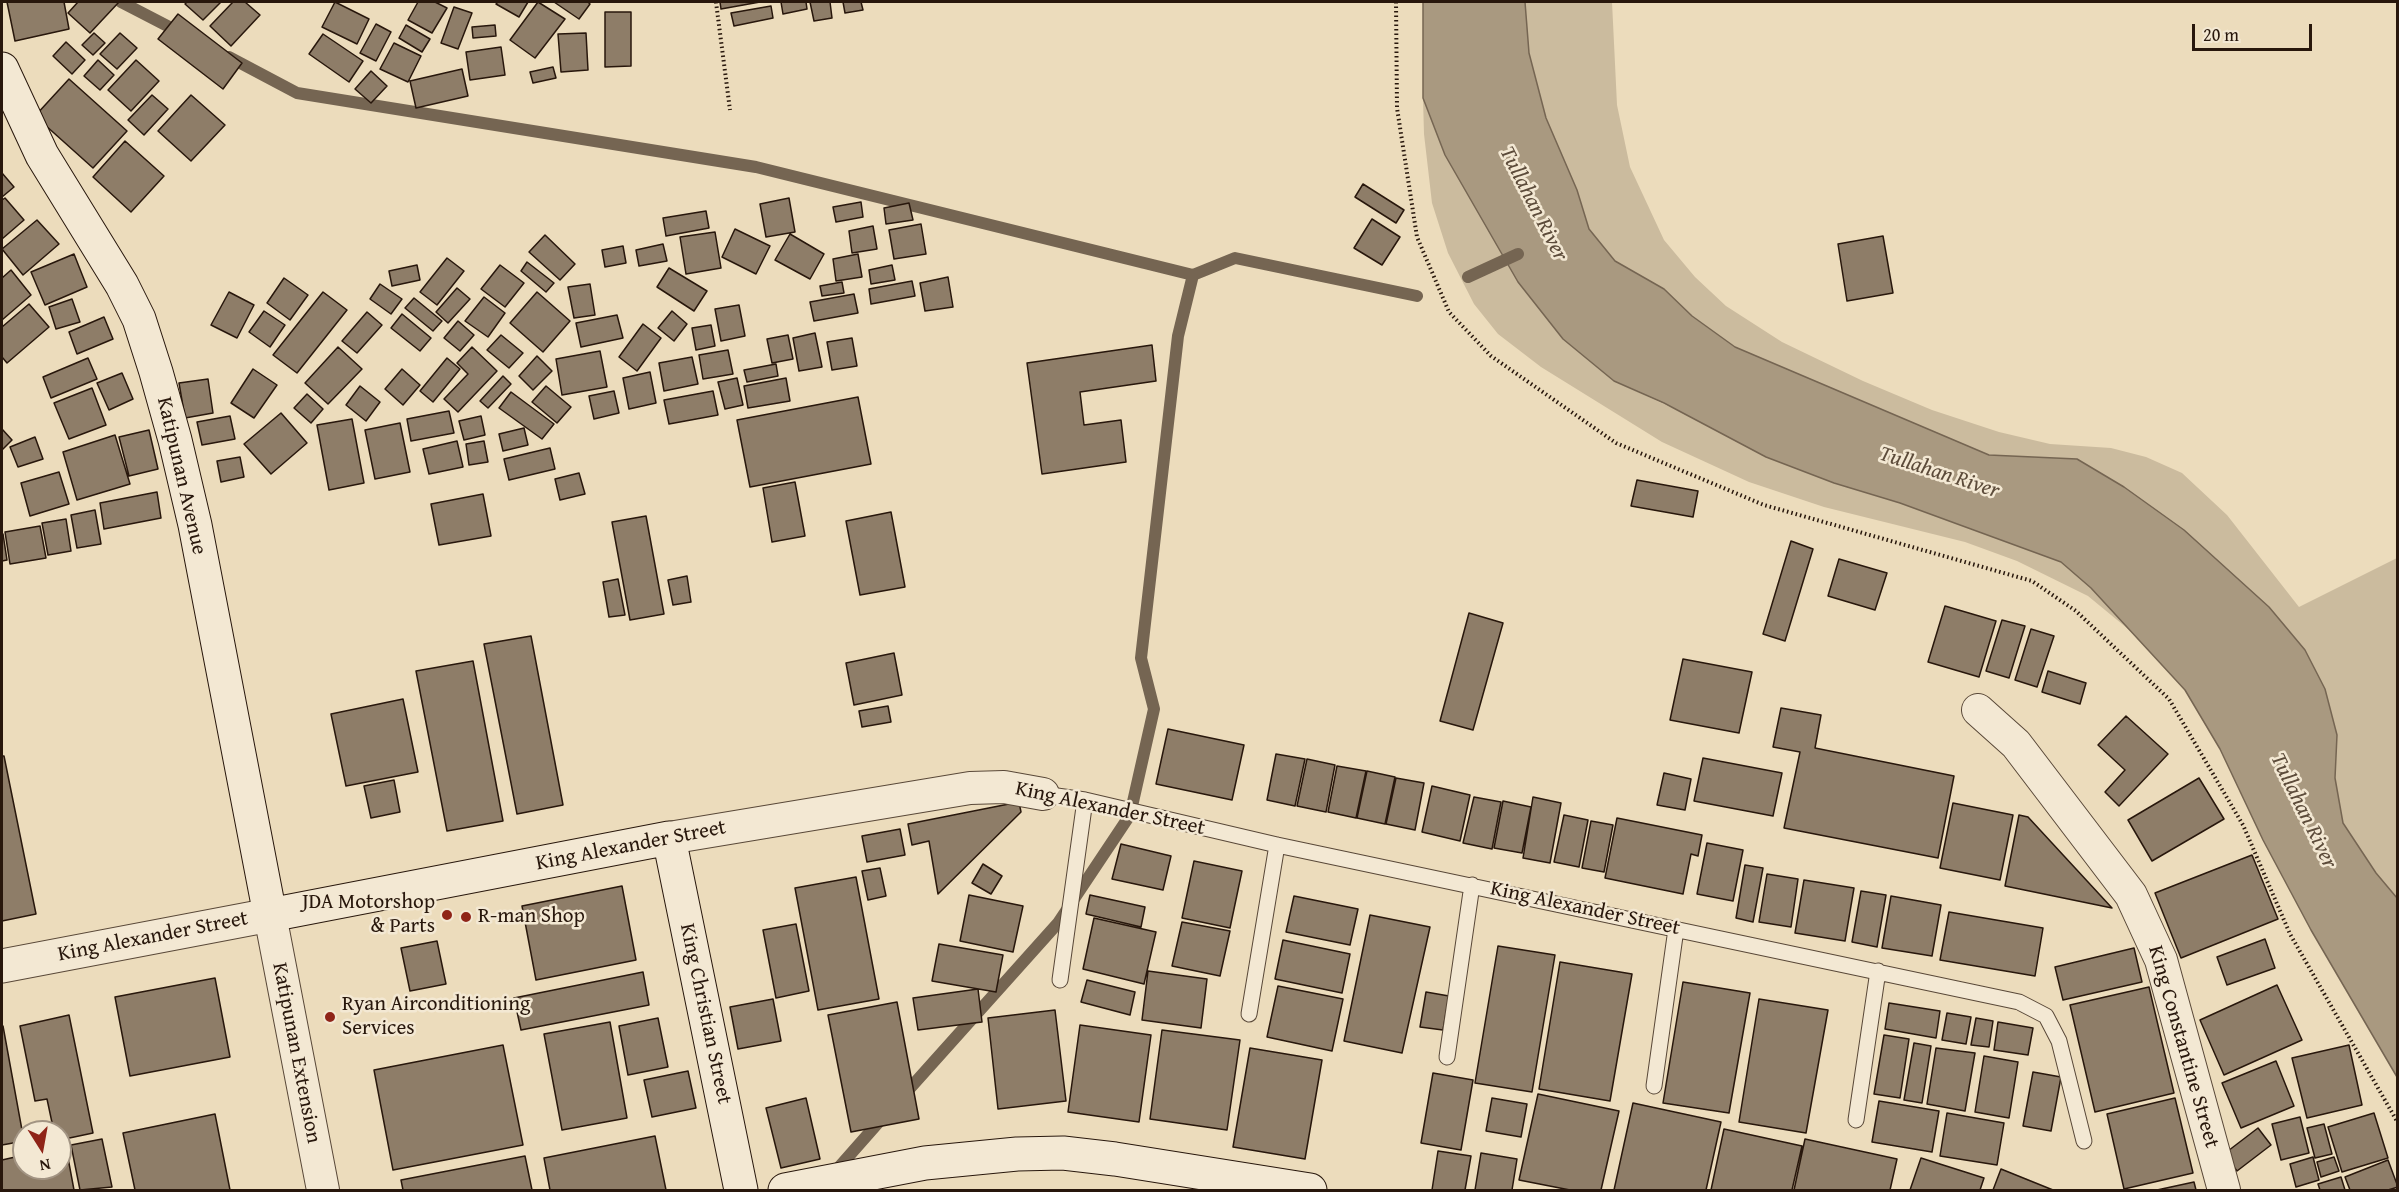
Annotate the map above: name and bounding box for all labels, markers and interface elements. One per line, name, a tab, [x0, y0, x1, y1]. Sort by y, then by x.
scale bar	[2195, 12, 2315, 50]
text: 20 m	[2203, 21, 2239, 48]
water label: Tullahan River	[1493, 142, 1573, 266]
street label: Katipunan Avenue	[151, 395, 211, 557]
water label: Tullahan River	[1876, 441, 2002, 505]
water label: Tullahan River	[2264, 749, 2342, 873]
street label: King Alexander Street	[1013, 777, 1207, 841]
street label: King Alexander Street	[534, 815, 728, 877]
street label: King Alexander Street	[1488, 877, 1682, 941]
place label: JDA Motorshop & Parts	[302, 890, 435, 940]
place label: R-man Shop	[478, 904, 585, 930]
street label: King Alexander Street	[56, 906, 250, 968]
marker: JDA Motorshop & Parts	[440, 908, 454, 922]
marker: R-man Shop	[459, 910, 473, 924]
street label: King Christian Street	[674, 921, 736, 1107]
street label: King Constantine Street	[2142, 943, 2224, 1151]
street label: Katipunan Extension	[266, 960, 326, 1146]
place label: Ryan Airconditioning Services	[342, 992, 530, 1042]
marker: Ryan Airconditioning Services	[323, 1010, 337, 1024]
north arrow	[12, 1120, 72, 1180]
text: N	[38, 1153, 53, 1179]

